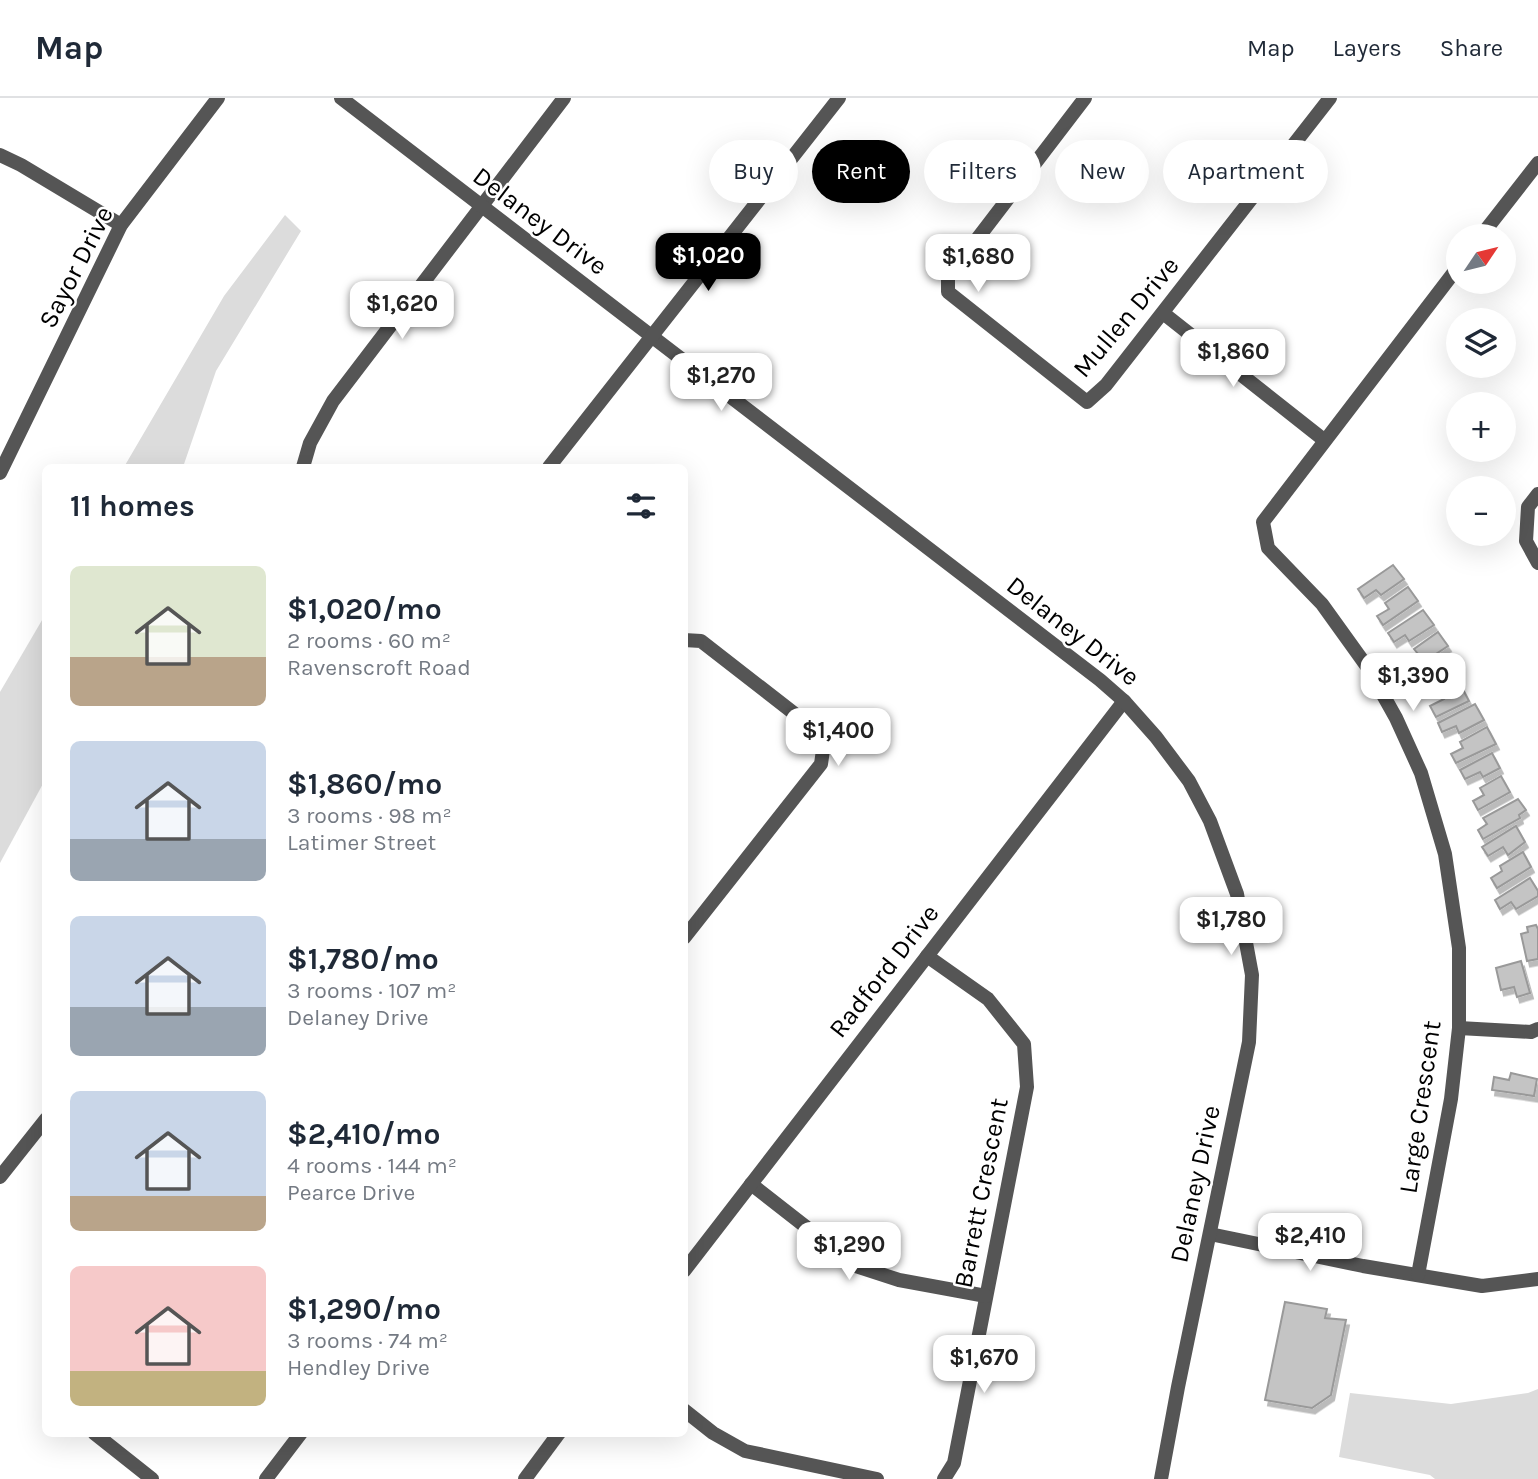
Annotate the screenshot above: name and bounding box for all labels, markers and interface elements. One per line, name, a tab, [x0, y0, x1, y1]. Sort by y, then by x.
text: Map	[35, 29, 103, 67]
text: Map	[1247, 34, 1295, 62]
text: Layers	[1333, 34, 1402, 62]
text: Share	[1440, 34, 1503, 62]
chip: Buy	[709, 140, 798, 203]
chip: Rent	[812, 140, 910, 203]
chip: Filters	[924, 140, 1041, 203]
chip: New	[1055, 140, 1149, 203]
chip: Apartment	[1163, 140, 1328, 203]
street label: Delaney Drive	[467, 160, 613, 282]
street label: Sayor Drive	[32, 201, 120, 333]
north arrow	[1446, 224, 1516, 294]
map controls	[1446, 224, 1516, 546]
pin: $1,020	[651, 234, 765, 293]
pin: $1,680	[921, 234, 1035, 294]
text: $1,020	[672, 242, 744, 269]
text: $1,680	[941, 243, 1015, 270]
street label: Mullen Drive	[1066, 250, 1186, 384]
pin: $1,620	[345, 282, 459, 341]
text: $1,620	[366, 290, 438, 317]
button: layers	[1446, 308, 1516, 378]
pin: $1,860	[1176, 330, 1290, 389]
text: $1,860	[1196, 338, 1270, 365]
pin: $1,270	[664, 354, 778, 413]
text: $1,270	[686, 362, 756, 389]
button: +	[1446, 392, 1516, 462]
button: −	[1446, 476, 1516, 546]
icon: filters	[622, 487, 660, 525]
text: 11 homes	[70, 488, 195, 524]
street label: Delaney Drive	[1000, 569, 1146, 693]
text: $1,020/mo	[287, 591, 442, 627]
icon: home	[126, 594, 210, 678]
text: 2 rooms · 60 m²	[287, 627, 451, 654]
text: Ravenscroft Road	[287, 654, 471, 681]
pin: $1,390	[1356, 654, 1470, 713]
text: $1,390	[1377, 662, 1449, 689]
pin: $1,400	[781, 708, 895, 768]
text: $1,400	[802, 717, 874, 744]
text: $1,860/mo	[287, 766, 442, 802]
icon: home	[126, 769, 210, 853]
text: 3 rooms · 98 m²	[287, 802, 452, 829]
text: Latimer Street	[287, 829, 436, 856]
street label: Radford Drive	[822, 898, 946, 1044]
pin: $1,780	[1174, 898, 1288, 957]
text: $1,780	[1196, 906, 1266, 933]
text: $1,780/mo	[287, 941, 439, 977]
icon: home	[126, 944, 210, 1028]
text: 3 rooms · 107 m²	[287, 977, 456, 1004]
text: Delaney Drive	[287, 1004, 429, 1031]
street label: Large Crescent	[1393, 1018, 1448, 1195]
street label: Barrett Crescent	[947, 1095, 1015, 1291]
street label: Delaney Drive	[1163, 1102, 1227, 1266]
text: $2,410/mo	[287, 1116, 441, 1152]
icon: home	[126, 1119, 210, 1203]
text: 4 rooms · 144 m²	[287, 1152, 457, 1179]
text: Pearce Drive	[287, 1179, 415, 1206]
pin: $2,410	[1253, 1214, 1367, 1273]
pin: $1,290	[792, 1222, 906, 1282]
text: $2,410	[1274, 1222, 1346, 1249]
text: $1,290	[813, 1231, 885, 1258]
text: $1,290/mo	[287, 1291, 441, 1327]
icon: home	[126, 1294, 210, 1378]
text: 3 rooms · 74 m²	[287, 1327, 448, 1354]
pin: $1,670	[927, 1336, 1041, 1395]
text: $1,670	[949, 1344, 1019, 1371]
text: Hendley Drive	[287, 1354, 430, 1381]

